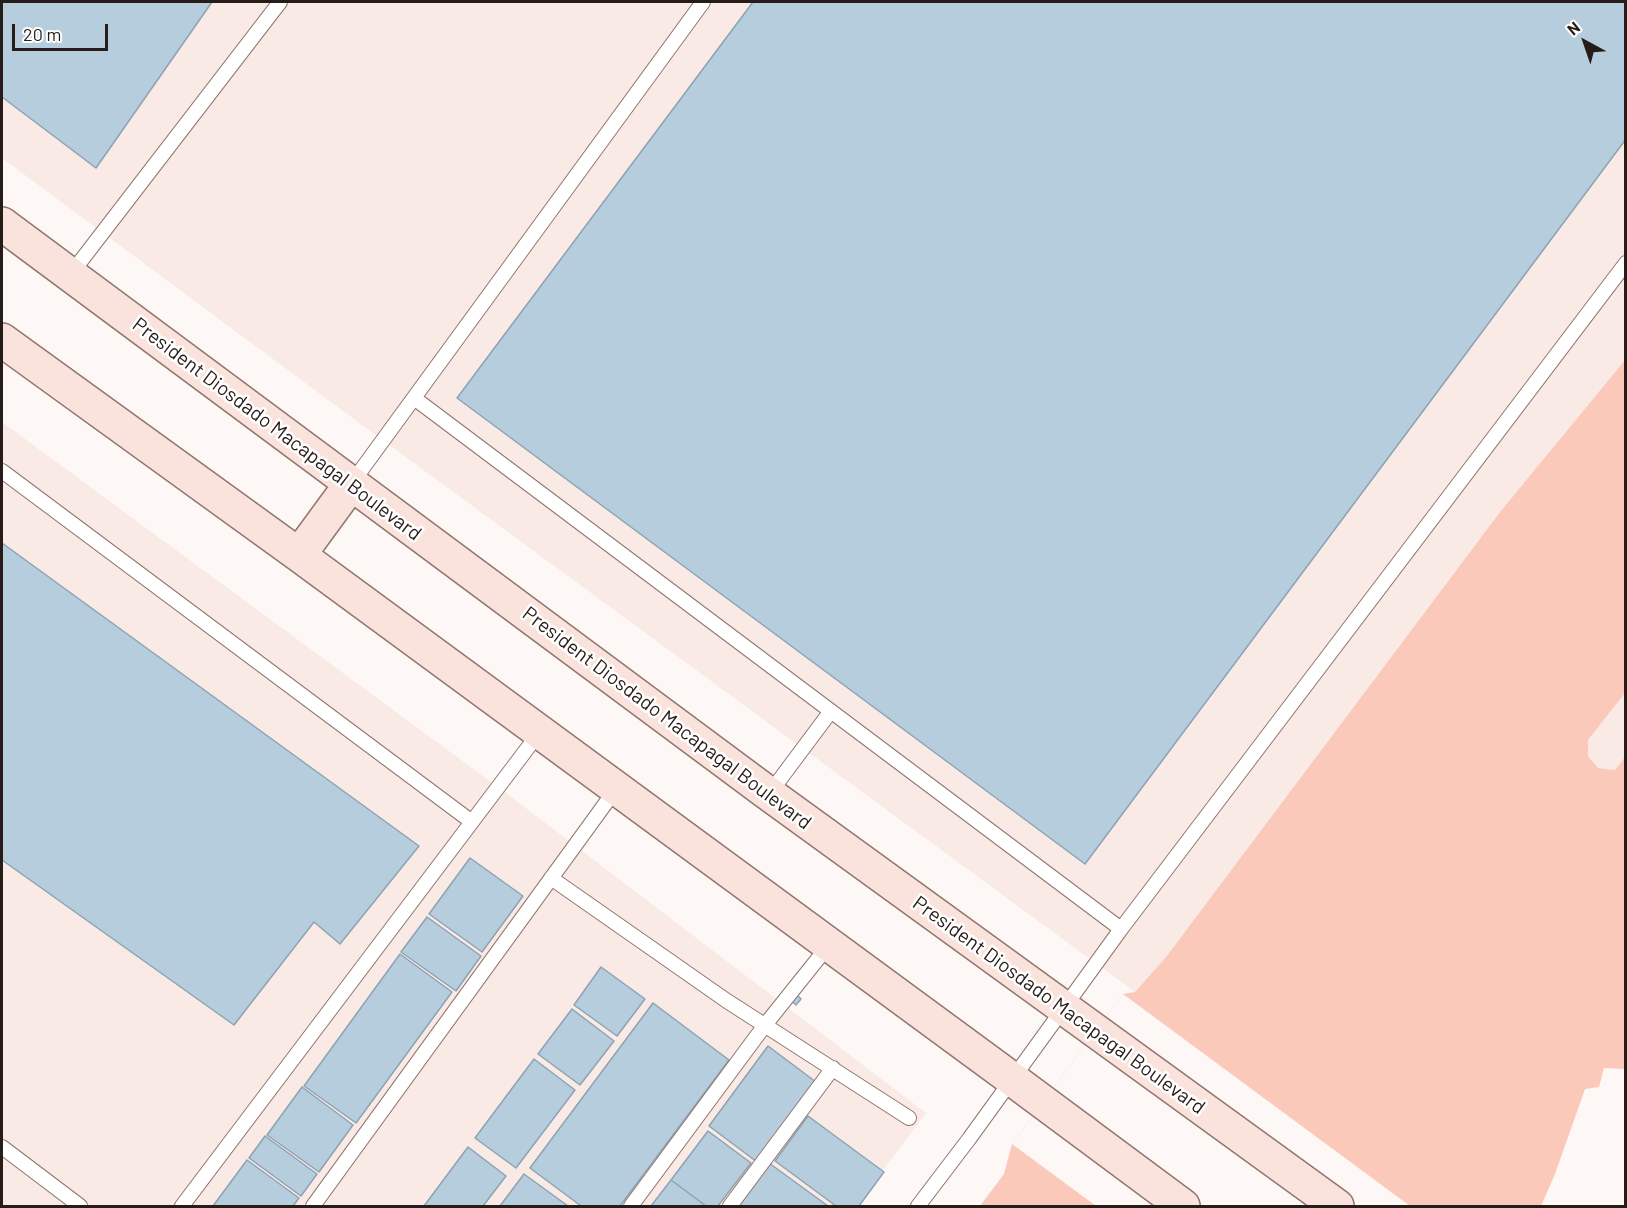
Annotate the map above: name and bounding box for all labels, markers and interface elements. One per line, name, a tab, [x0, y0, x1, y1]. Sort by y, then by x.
scale bar	[15, 12, 111, 50]
north arrow	[1555, 12, 1615, 72]
text: N	[1563, 17, 1583, 39]
text: 20 m	[23, 23, 61, 45]
street label: President Diosdado Macapagal Boulevard	[128, 312, 426, 546]
street label: President Diosdado Macapagal Boulevard	[518, 601, 816, 835]
street label: President Diosdado Macapagal Boulevard	[908, 891, 1210, 1119]

